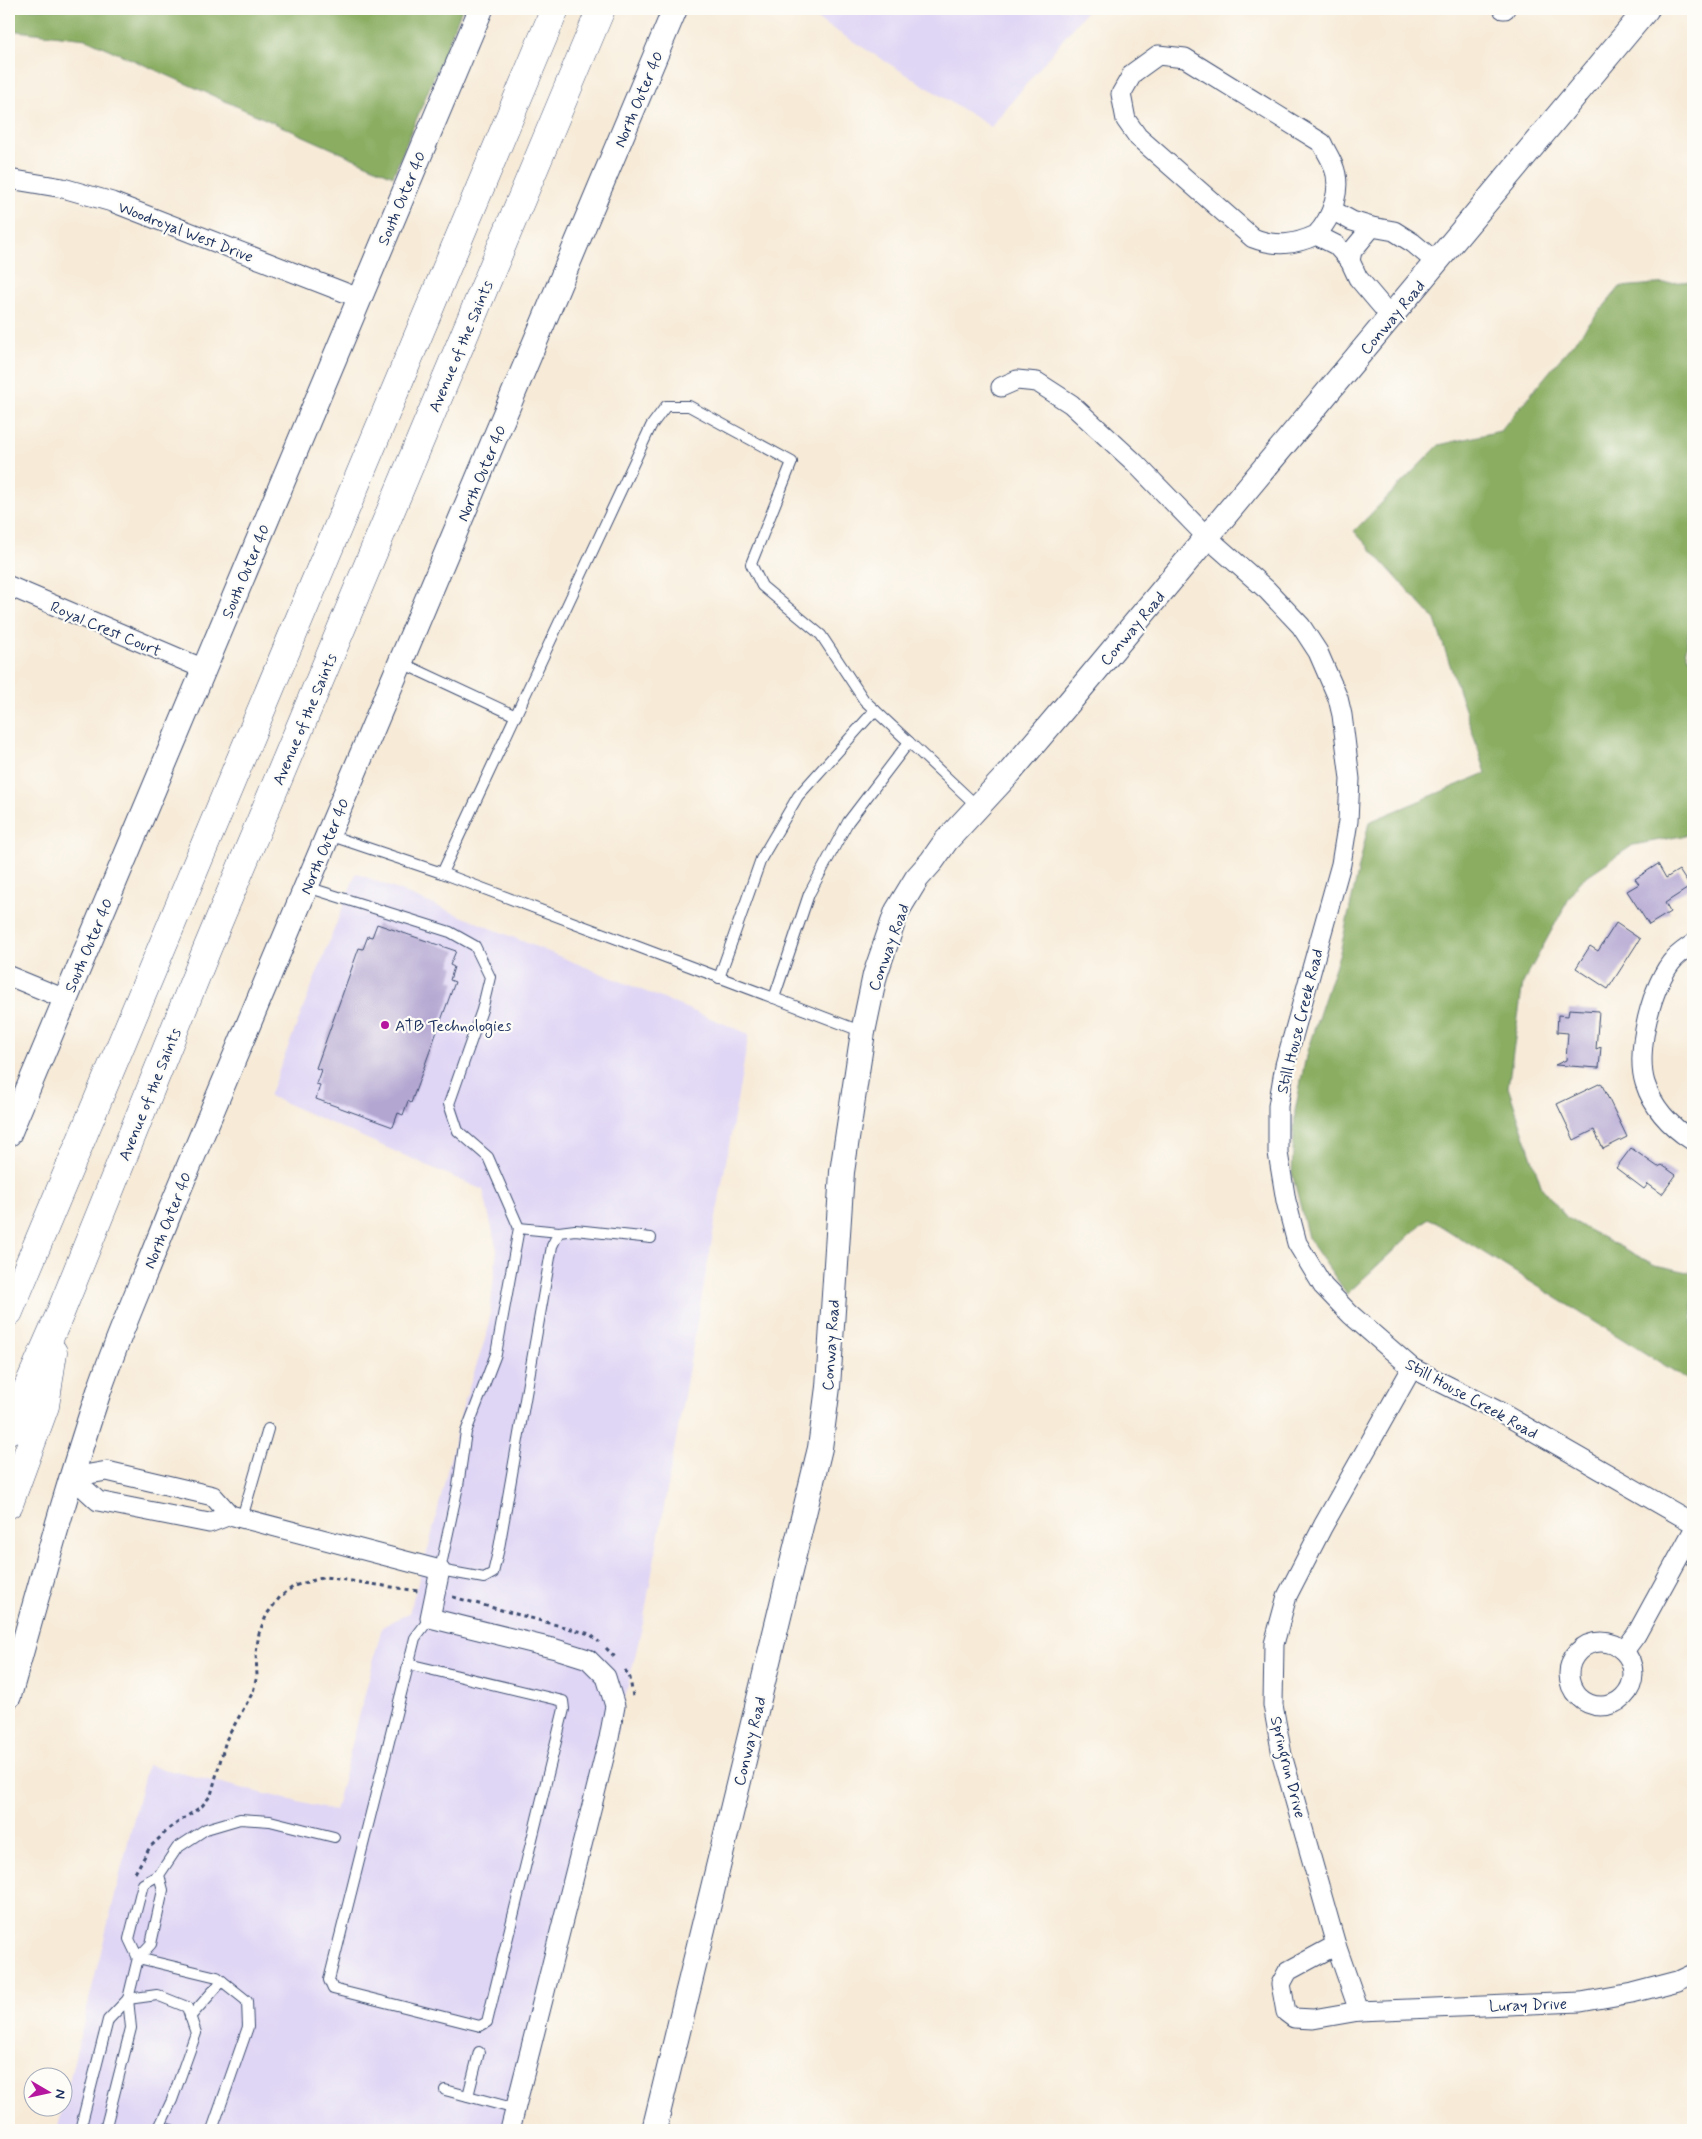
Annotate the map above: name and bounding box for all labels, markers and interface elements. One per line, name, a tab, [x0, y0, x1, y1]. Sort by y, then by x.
street label: North Outer 40	[610, 48, 669, 151]
street label: South Outer 40	[373, 148, 432, 249]
street label: Woodroyal West Drive	[115, 197, 256, 268]
street label: Conway Road	[1356, 276, 1431, 360]
street label: Avenue of the Saints	[424, 277, 499, 416]
street label: North Outer 40	[453, 422, 512, 525]
street label: South Outer 40	[217, 521, 276, 622]
street label: Conway Road	[1096, 587, 1171, 671]
street label: Royal Crest Court	[47, 597, 164, 662]
street label: Avenue of the Saints	[268, 650, 343, 789]
street label: North Outer 40	[296, 795, 355, 898]
street label: South Outer 40	[60, 895, 119, 996]
street label: Conway Road	[864, 901, 915, 994]
street label: Still House Creek Road	[1272, 947, 1329, 1096]
place label: ATB Technologies	[395, 1016, 512, 1038]
marker: ATB Technologies	[379, 1019, 391, 1031]
street label: Avenue of the Saints	[114, 1025, 187, 1164]
street label: North Outer 40	[139, 1169, 197, 1272]
street label: Conway Road	[818, 1299, 845, 1391]
street label: Still House Creek Road	[1401, 1354, 1541, 1444]
street label: Conway Road	[729, 1695, 772, 1788]
street label: Springrun Drive	[1264, 1714, 1310, 1821]
street label: Luray Drive	[1489, 1994, 1567, 2017]
north arrow	[22, 2066, 72, 2116]
text: N	[50, 2088, 69, 2100]

